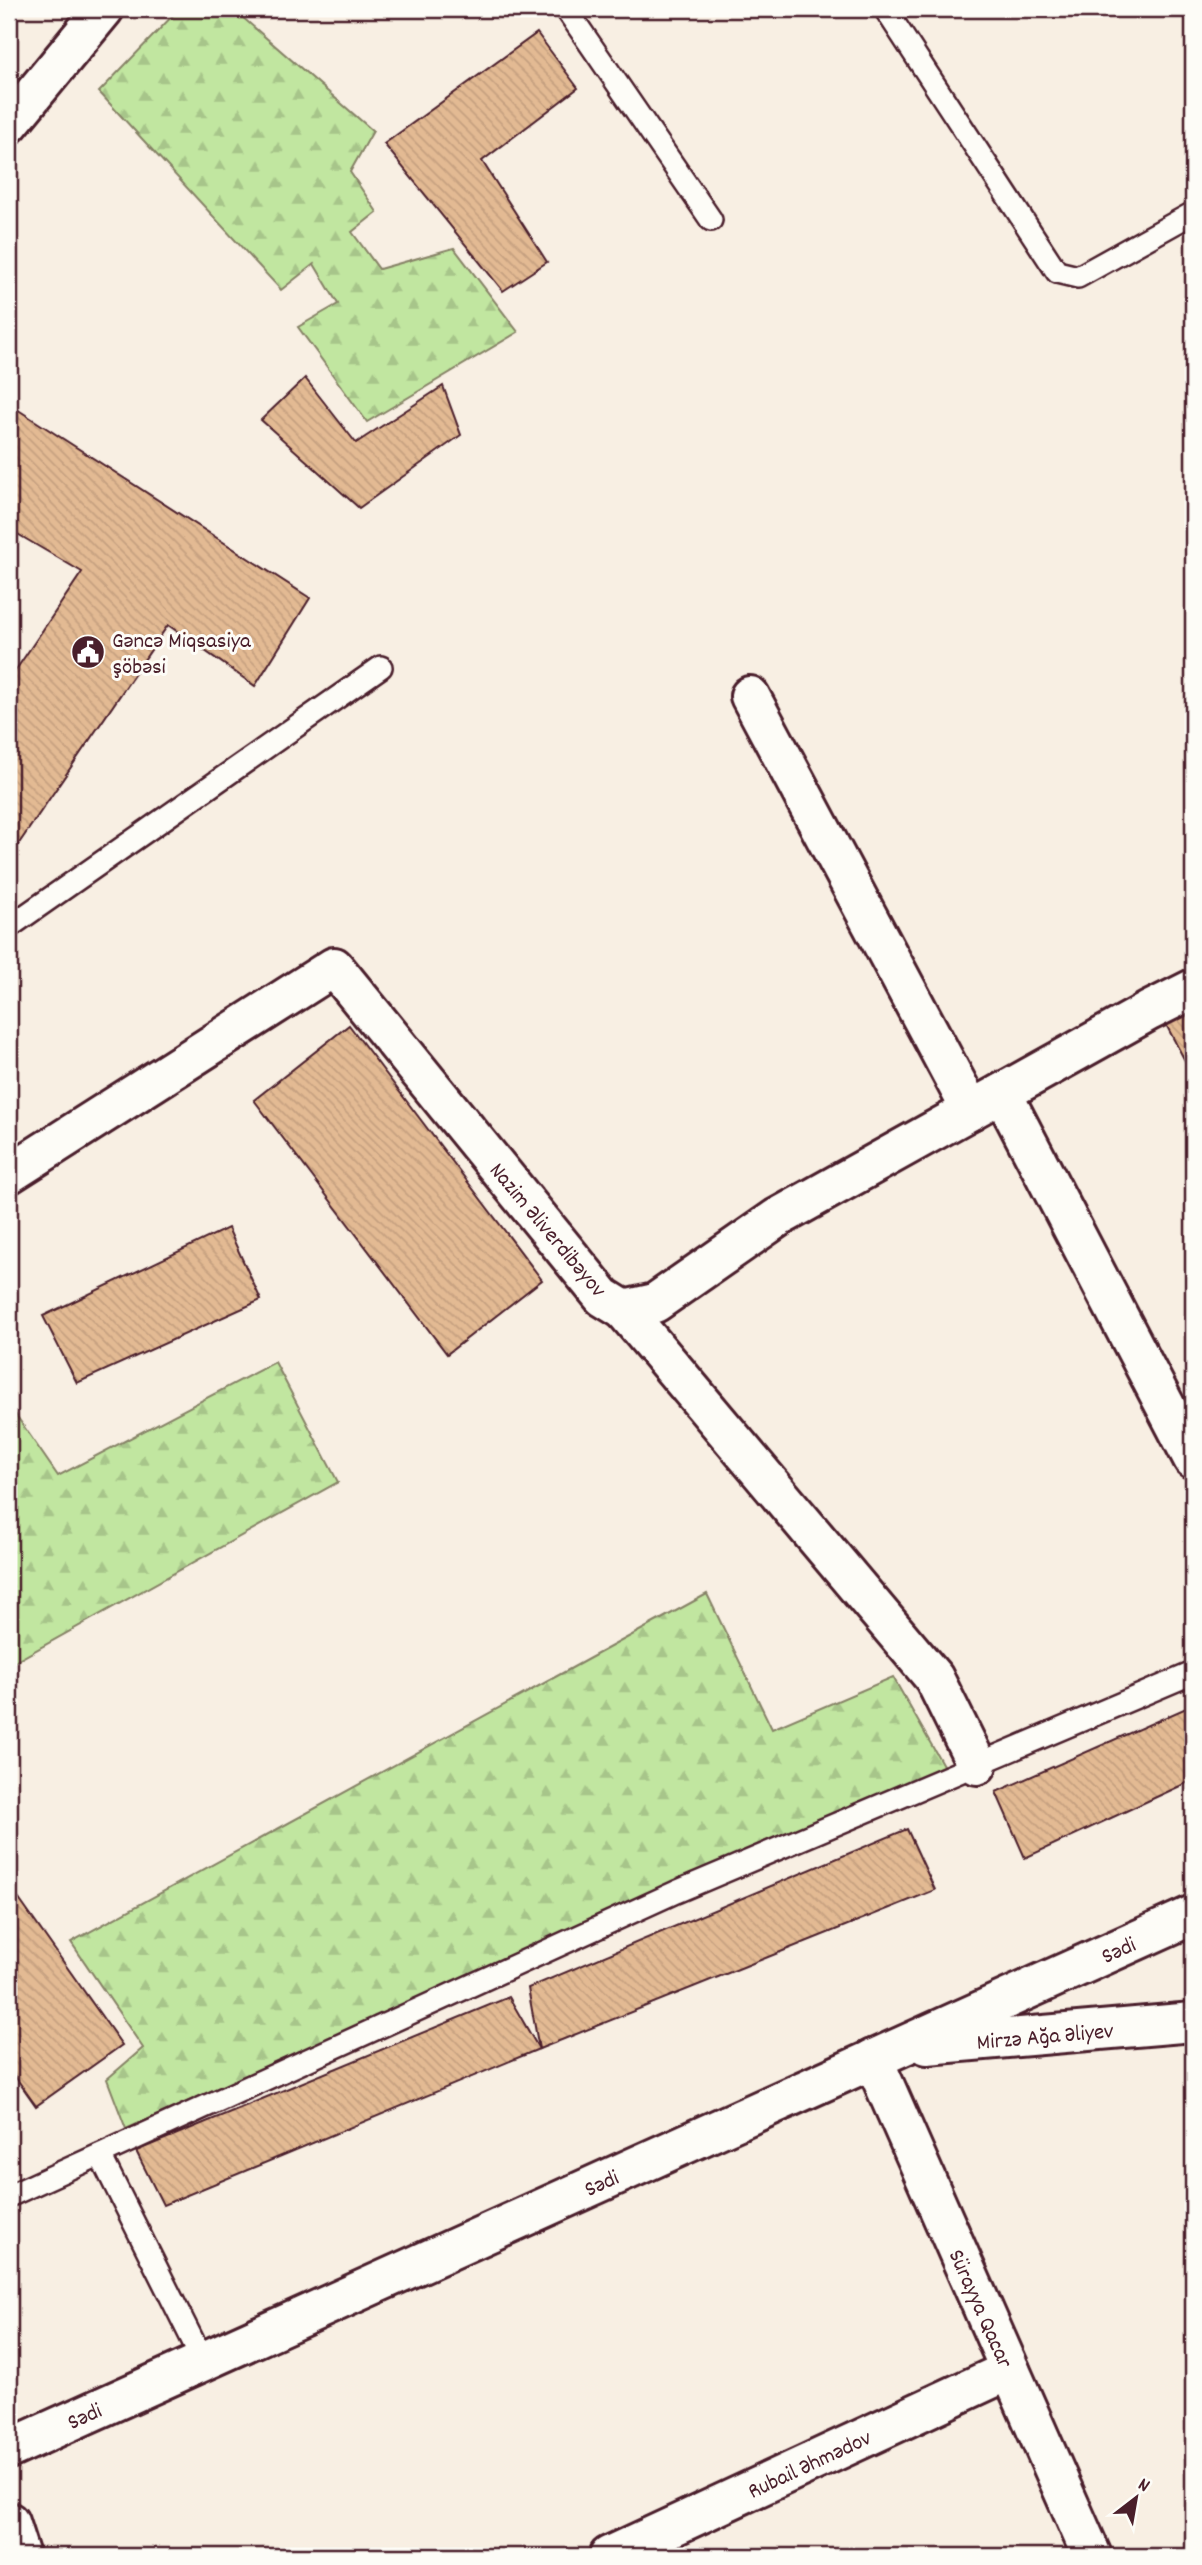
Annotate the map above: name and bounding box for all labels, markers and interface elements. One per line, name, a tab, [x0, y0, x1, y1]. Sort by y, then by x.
place label: Gəncə Miqsasiya şöbəsi	[112, 626, 252, 685]
public building icon: Gəncə Miqsasiya şöbəsi	[69, 633, 107, 671]
street label: Nazim Əliverdibəyov	[480, 1156, 613, 1306]
street label: Sədi	[1097, 1930, 1142, 1974]
street label: Mirzə Ağa Əliyev	[976, 2016, 1115, 2061]
street label: Sədi	[580, 2163, 625, 2207]
street label: Sürayya Qacar	[938, 2245, 1020, 2374]
street label: Sədi	[63, 2396, 108, 2440]
street label: Rubail Əhmədov	[743, 2423, 878, 2509]
north arrow	[1100, 2464, 1170, 2534]
text: N	[1132, 2472, 1154, 2500]

